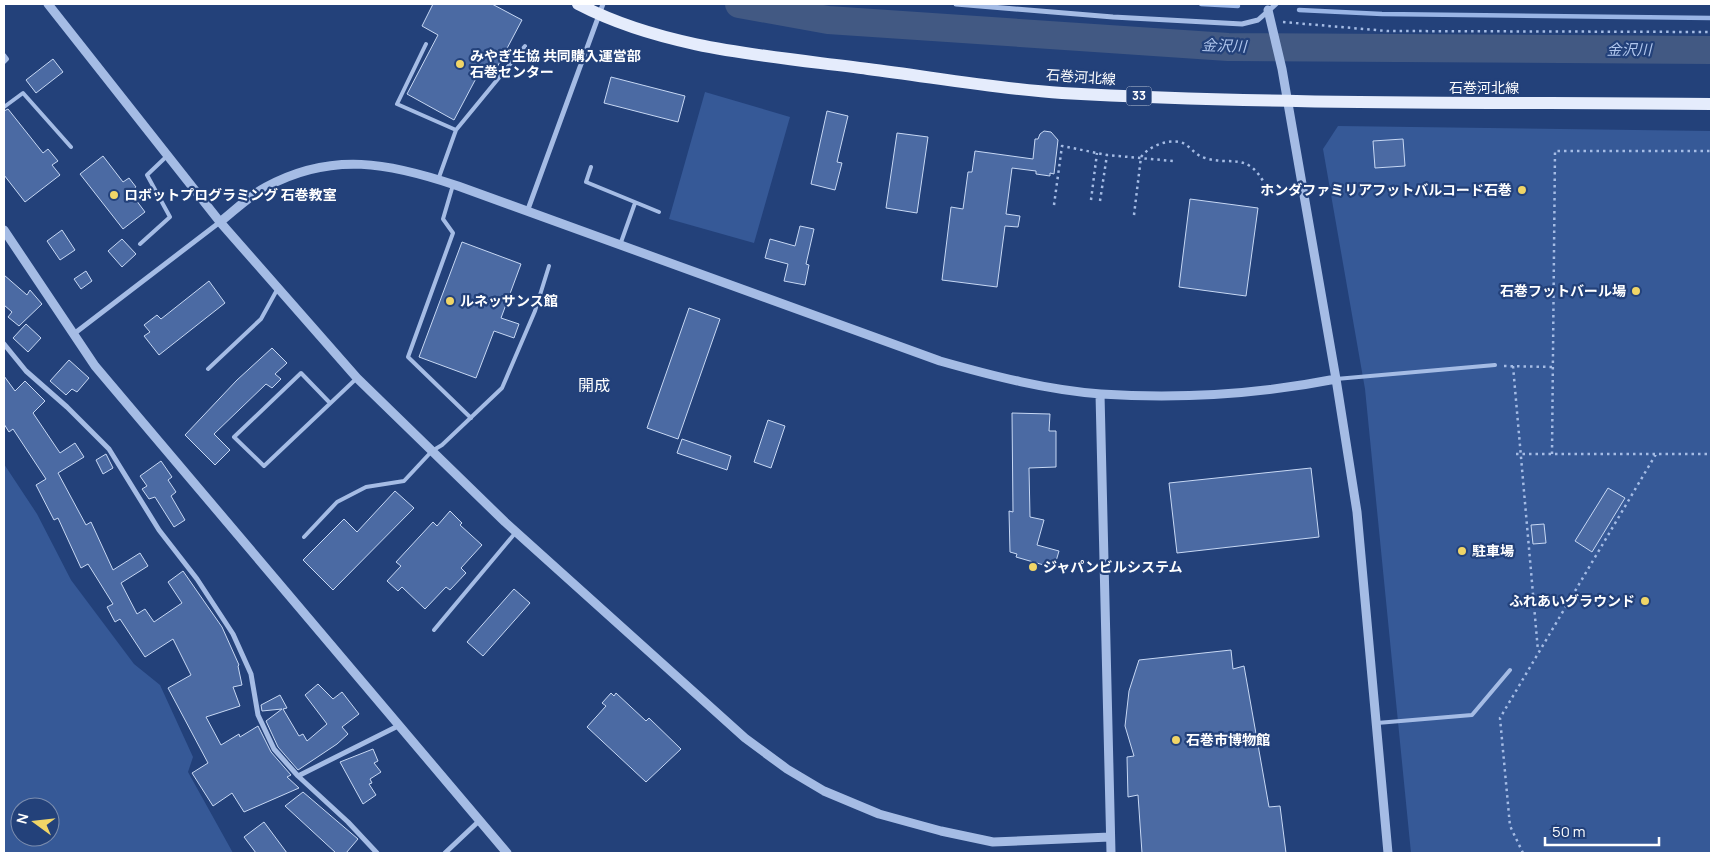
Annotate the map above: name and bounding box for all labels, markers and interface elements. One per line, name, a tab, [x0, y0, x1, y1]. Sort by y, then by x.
water label: 金沢川	[1201, 34, 1249, 57]
water label: 金沢川	[1606, 39, 1653, 60]
place label: みやぎ生協 共同購入運営部 石巻センター	[470, 46, 641, 81]
marker: みやぎ生協 共同購入運営部 石巻センター	[454, 58, 466, 70]
street label: 石巻河北線	[1045, 65, 1117, 88]
street label: 石巻河北線	[1449, 78, 1519, 97]
road number: 33	[1126, 86, 1152, 105]
place label: ホンダファミリアフットバルコード石巻	[1260, 180, 1512, 199]
marker: ホンダファミリアフットバルコード石巻	[1516, 184, 1528, 196]
place label: ロボットプログラミング 石巻教室	[124, 185, 337, 204]
marker: ロボットプログラミング 石巻教室	[108, 189, 120, 201]
place label: 石巻フットバール場	[1500, 281, 1626, 300]
marker: 石巻フットバール場	[1630, 285, 1642, 297]
place label: ルネッサンス館	[460, 291, 558, 310]
marker: ルネッサンス館	[444, 295, 456, 307]
district label: 開成	[578, 374, 610, 396]
place label: 駐車場	[1472, 541, 1514, 560]
marker: 駐車場	[1456, 545, 1468, 557]
place label: ジャパンビルシステム	[1043, 557, 1183, 576]
marker: ジャパンビルシステム	[1027, 561, 1039, 573]
place label: ふれあいグラウンド	[1509, 591, 1635, 610]
marker: ふれあいグラウンド	[1639, 595, 1651, 607]
place label: 石巻市博物館	[1186, 730, 1270, 749]
marker: 石巻市博物館	[1170, 734, 1182, 746]
north arrow	[10, 797, 60, 847]
text: N	[11, 811, 32, 826]
scale bar	[1545, 814, 1659, 846]
text: 50 m	[1552, 821, 1586, 842]

